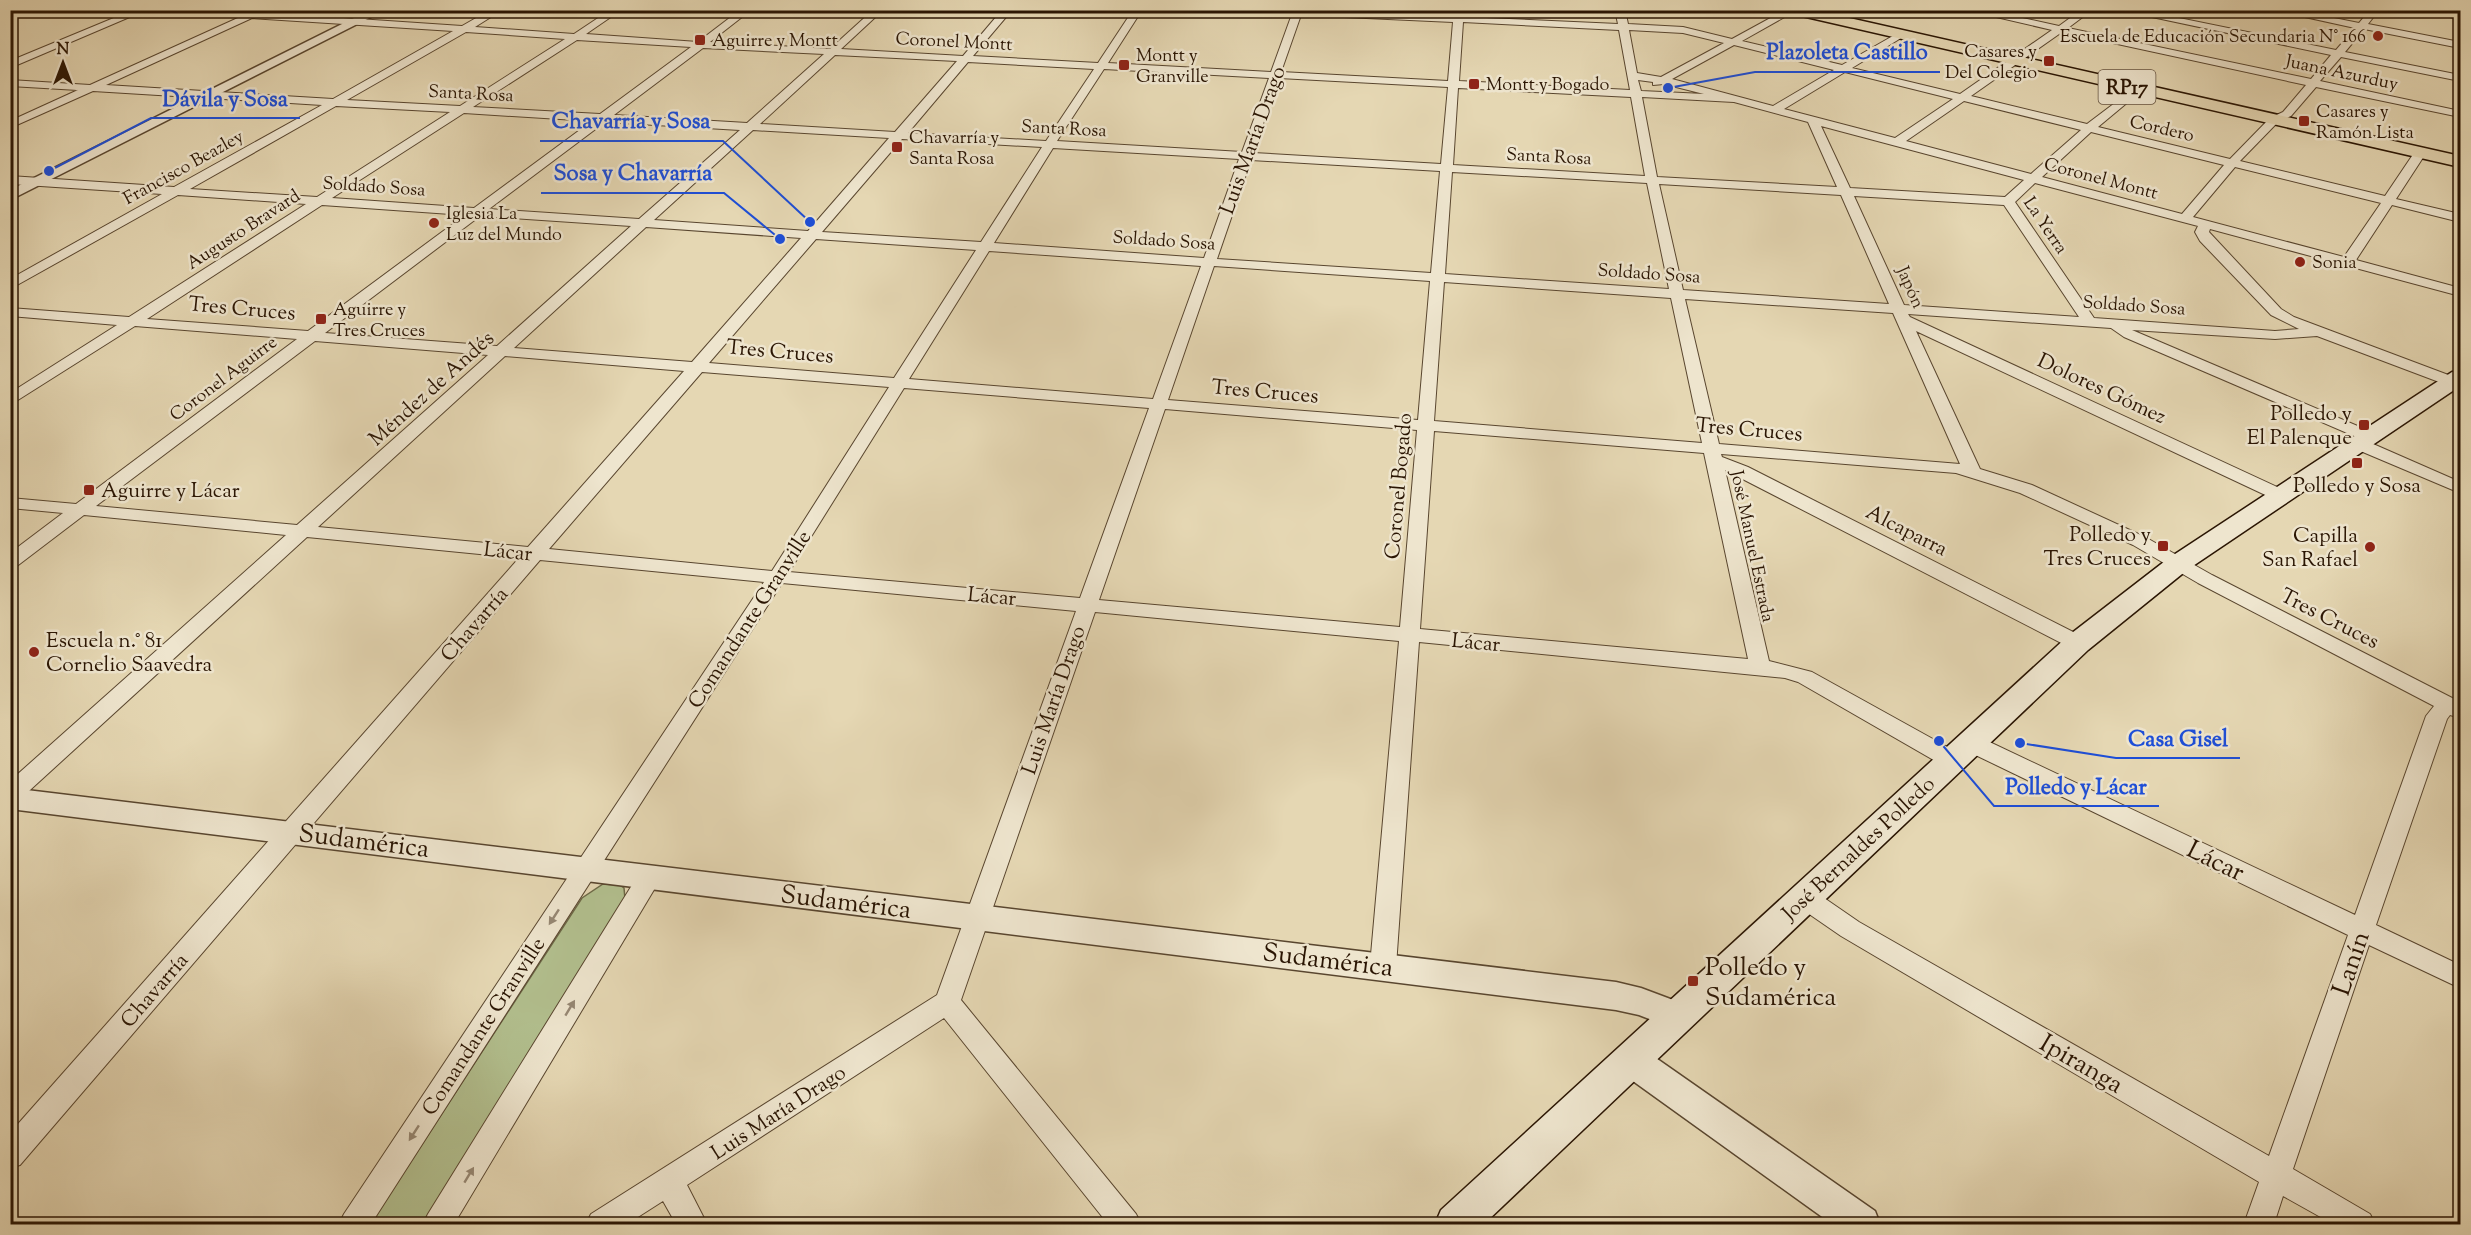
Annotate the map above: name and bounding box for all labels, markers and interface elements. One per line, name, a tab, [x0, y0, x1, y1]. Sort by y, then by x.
place label: Escuela de Educación Secundaria N° 166	[2060, 25, 2366, 51]
street label: Coronel Montt	[895, 27, 1013, 59]
place label: Aguirre y Montt	[712, 29, 838, 55]
marker: Escuela de Educación Secundaria N° 166	[2371, 29, 2385, 43]
callout: Plazoleta Castillo	[1755, 32, 1940, 72]
north arrow	[33, 33, 93, 93]
marker: Aguirre y Montt	[693, 33, 707, 47]
text: Plazoleta Castillo	[1766, 38, 1928, 70]
text: N	[57, 39, 70, 62]
place label: Casares y Del Colegio	[1945, 40, 2037, 87]
place label: Montt y Granville	[1136, 44, 1209, 91]
street label: Juana Azurduy	[2282, 49, 2400, 99]
marker: Casares y Del Colegio	[2042, 54, 2056, 68]
marker: Montt y Granville	[1117, 58, 1131, 72]
street label: Luis María Drago	[1213, 62, 1295, 219]
road number: RP17	[2098, 70, 2156, 104]
place label: Montt y Bogado	[1486, 73, 1610, 99]
marker: Montt y Bogado	[1467, 77, 1481, 91]
callout: Dávila y Sosa	[151, 78, 300, 118]
street label: Santa Rosa	[428, 80, 514, 110]
text: Dávila y Sosa	[162, 85, 289, 117]
place label: Casares y Ramón Lista	[2316, 100, 2414, 147]
callout: Chavarría y Sosa	[540, 101, 723, 141]
text: Chavarría y Sosa	[552, 107, 711, 139]
street label: Cordero	[2127, 110, 2197, 150]
marker: Casares y Ramón Lista	[2297, 114, 2311, 128]
street label: Santa Rosa	[1021, 115, 1107, 145]
street label: Francisco Beazley	[119, 125, 249, 213]
place label: Chavarría y Santa Rosa	[909, 126, 999, 173]
marker: Chavarría y Santa Rosa	[890, 140, 904, 154]
street label: Santa Rosa	[1506, 143, 1592, 173]
street label: Coronel Montt	[2041, 152, 2160, 208]
callout: Sosa y Chavarría	[541, 153, 724, 193]
text: Sosa y Chavarría	[554, 159, 713, 191]
street label: Soldado Sosa	[321, 171, 426, 205]
street label: Augusto Bravard	[182, 184, 306, 277]
street label: La Yerra	[2016, 192, 2073, 260]
place label: Iglesia La Luz del Mundo	[446, 202, 562, 249]
marker: Iglesia La Luz del Mundo	[427, 216, 441, 230]
street label: Soldado Sosa	[1111, 225, 1216, 259]
place label: Sonia	[2312, 251, 2357, 277]
marker: Sonia	[2293, 255, 2307, 269]
street label: Soldado Sosa	[1596, 258, 1701, 292]
street label: Japón	[1888, 262, 1930, 313]
street label: Tres Cruces	[187, 290, 297, 330]
street label: Soldado Sosa	[2081, 290, 2186, 324]
place label: Aguirre y Tres Cruces	[333, 298, 425, 345]
marker: Aguirre y Tres Cruces	[314, 312, 328, 326]
street label: Méndez de Andés	[363, 325, 502, 454]
street label: Coronel Aguirre	[165, 331, 283, 429]
street label: Tres Cruces	[725, 333, 835, 373]
street label: Dolores Gómez	[2032, 347, 2171, 433]
street label: Tres Cruces	[1210, 373, 1320, 413]
place label: Polledo y El Palenque	[2247, 400, 2353, 454]
street label: Tres Cruces	[1694, 411, 1804, 451]
street label: Coronel Bogado	[1379, 412, 1421, 561]
marker: Polledo y El Palenque	[2357, 418, 2371, 432]
marker: Polledo y Sosa	[2350, 456, 2364, 470]
street label: José Manuel Estrada	[1722, 467, 1780, 625]
place label: Polledo y Sosa	[2293, 472, 2421, 502]
place label: Aguirre y Lácar	[101, 477, 240, 507]
marker: Aguirre y Lácar	[82, 483, 96, 497]
street label: Alcaparra	[1860, 498, 1952, 565]
place label: Polledo y Tres Cruces	[2044, 521, 2152, 575]
place label: Capilla San Rafael	[2262, 522, 2358, 576]
street label: Comandante Granville	[682, 525, 820, 715]
street label: Lácar	[482, 536, 534, 570]
marker: Polledo y Tres Cruces	[2156, 539, 2170, 553]
marker: Capilla San Rafael	[2363, 540, 2377, 554]
street label: Chavarría	[435, 581, 517, 669]
street label: Lácar	[966, 581, 1018, 615]
street label: Tres Cruces	[2274, 582, 2384, 658]
street label: Luis María Drago	[1015, 622, 1094, 779]
place label: Escuela n.° 81 Cornelio Saavedra	[46, 627, 213, 681]
street label: Lácar	[1450, 627, 1502, 661]
marker: Escuela n.° 81 Cornelio Saavedra	[27, 645, 41, 659]
callout: Casa Gisel	[2116, 718, 2240, 758]
text: Casa Gisel	[2128, 725, 2229, 757]
callout: Polledo y Lácar	[1994, 766, 2159, 806]
street label: José Bernaldes Polledo	[1775, 770, 1943, 929]
text: Polledo y Lácar	[2005, 773, 2147, 805]
street label: Sudamérica	[296, 816, 431, 869]
street label: Lácar	[2180, 832, 2250, 892]
street label: Sudamérica	[778, 877, 913, 930]
one-way arrow	[549, 908, 560, 925]
street label: Lanín	[2324, 927, 2381, 1001]
street label: Comandante Granville	[416, 932, 554, 1122]
street label: Sudamérica	[1260, 935, 1395, 988]
street label: Chavarría	[115, 947, 197, 1035]
place label: Polledo y Sudamérica	[1705, 950, 1836, 1017]
marker: Polledo y Sudamérica	[1686, 974, 1700, 988]
one-way arrow	[564, 1000, 575, 1016]
street label: Ipiranga	[2032, 1026, 2130, 1104]
street label: Luis María Drago	[706, 1059, 853, 1169]
one-way arrow	[408, 1125, 419, 1141]
one-way arrow	[463, 1166, 474, 1183]

